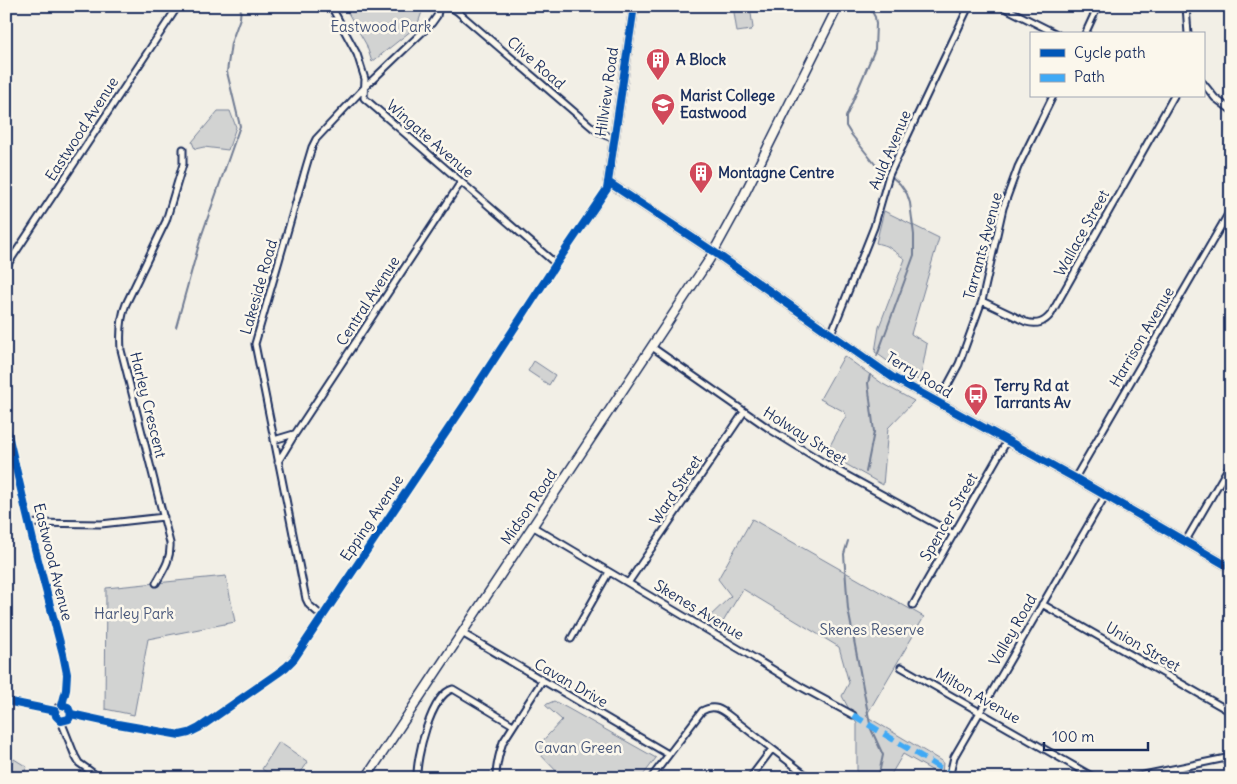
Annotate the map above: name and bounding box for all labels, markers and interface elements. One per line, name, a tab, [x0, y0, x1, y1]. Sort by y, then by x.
park label: Eastwood Park	[330, 17, 432, 36]
street label: Clive Road	[503, 32, 569, 93]
legend	[1030, 32, 1204, 98]
text: Cycle path	[1074, 43, 1146, 62]
street label: Hillview Road	[591, 46, 622, 138]
building icon: A Block	[645, 47, 671, 81]
place label: A Block	[676, 50, 726, 69]
text: Path	[1074, 67, 1105, 86]
street label: Eastwood Avenue	[41, 73, 122, 184]
place label: Marist College Eastwood	[680, 86, 775, 122]
school or university icon: Marist College Eastwood	[650, 92, 676, 126]
street label: Wingate Avenue	[383, 96, 478, 182]
street label: Auld Avenue	[864, 107, 915, 192]
building icon: Montagne Centre	[688, 160, 714, 194]
place label: Montagne Centre	[718, 163, 834, 183]
street label: Wallace Street	[1050, 186, 1113, 279]
street label: Tarrants Avenue	[959, 190, 1006, 302]
street label: Lakeside Road	[236, 237, 281, 337]
street label: Central Avenue	[332, 252, 404, 349]
street label: Harrison Avenue	[1105, 283, 1178, 390]
street label: Terry Road	[882, 347, 956, 402]
street label: Harley Crescent	[126, 350, 171, 460]
place label: Terry Rd at Tarrants Av	[994, 376, 1072, 412]
bus stop icon: Terry Rd at Tarrants Av	[963, 382, 989, 416]
street label: Holway Street	[760, 402, 851, 469]
street label: Ward Street	[645, 451, 706, 528]
street label: Midson Road	[496, 465, 561, 548]
street label: Spencer Street	[916, 469, 982, 564]
street label: Epping Avenue	[336, 471, 407, 565]
street label: Eastwood Avenue	[30, 501, 77, 623]
street label: Skenes Avenue	[651, 575, 748, 644]
street label: Valley Road	[984, 590, 1041, 669]
park label: Harley Park	[94, 604, 174, 623]
street label: Union Street	[1103, 618, 1184, 676]
park label: Skenes Reserve	[820, 620, 924, 639]
street label: Cavan Drive	[531, 654, 611, 711]
street label: Milton Avenue	[932, 664, 1024, 728]
scale bar	[1044, 719, 1148, 751]
text: 100 m	[1052, 727, 1094, 746]
park label: Cavan Green	[534, 738, 622, 757]

